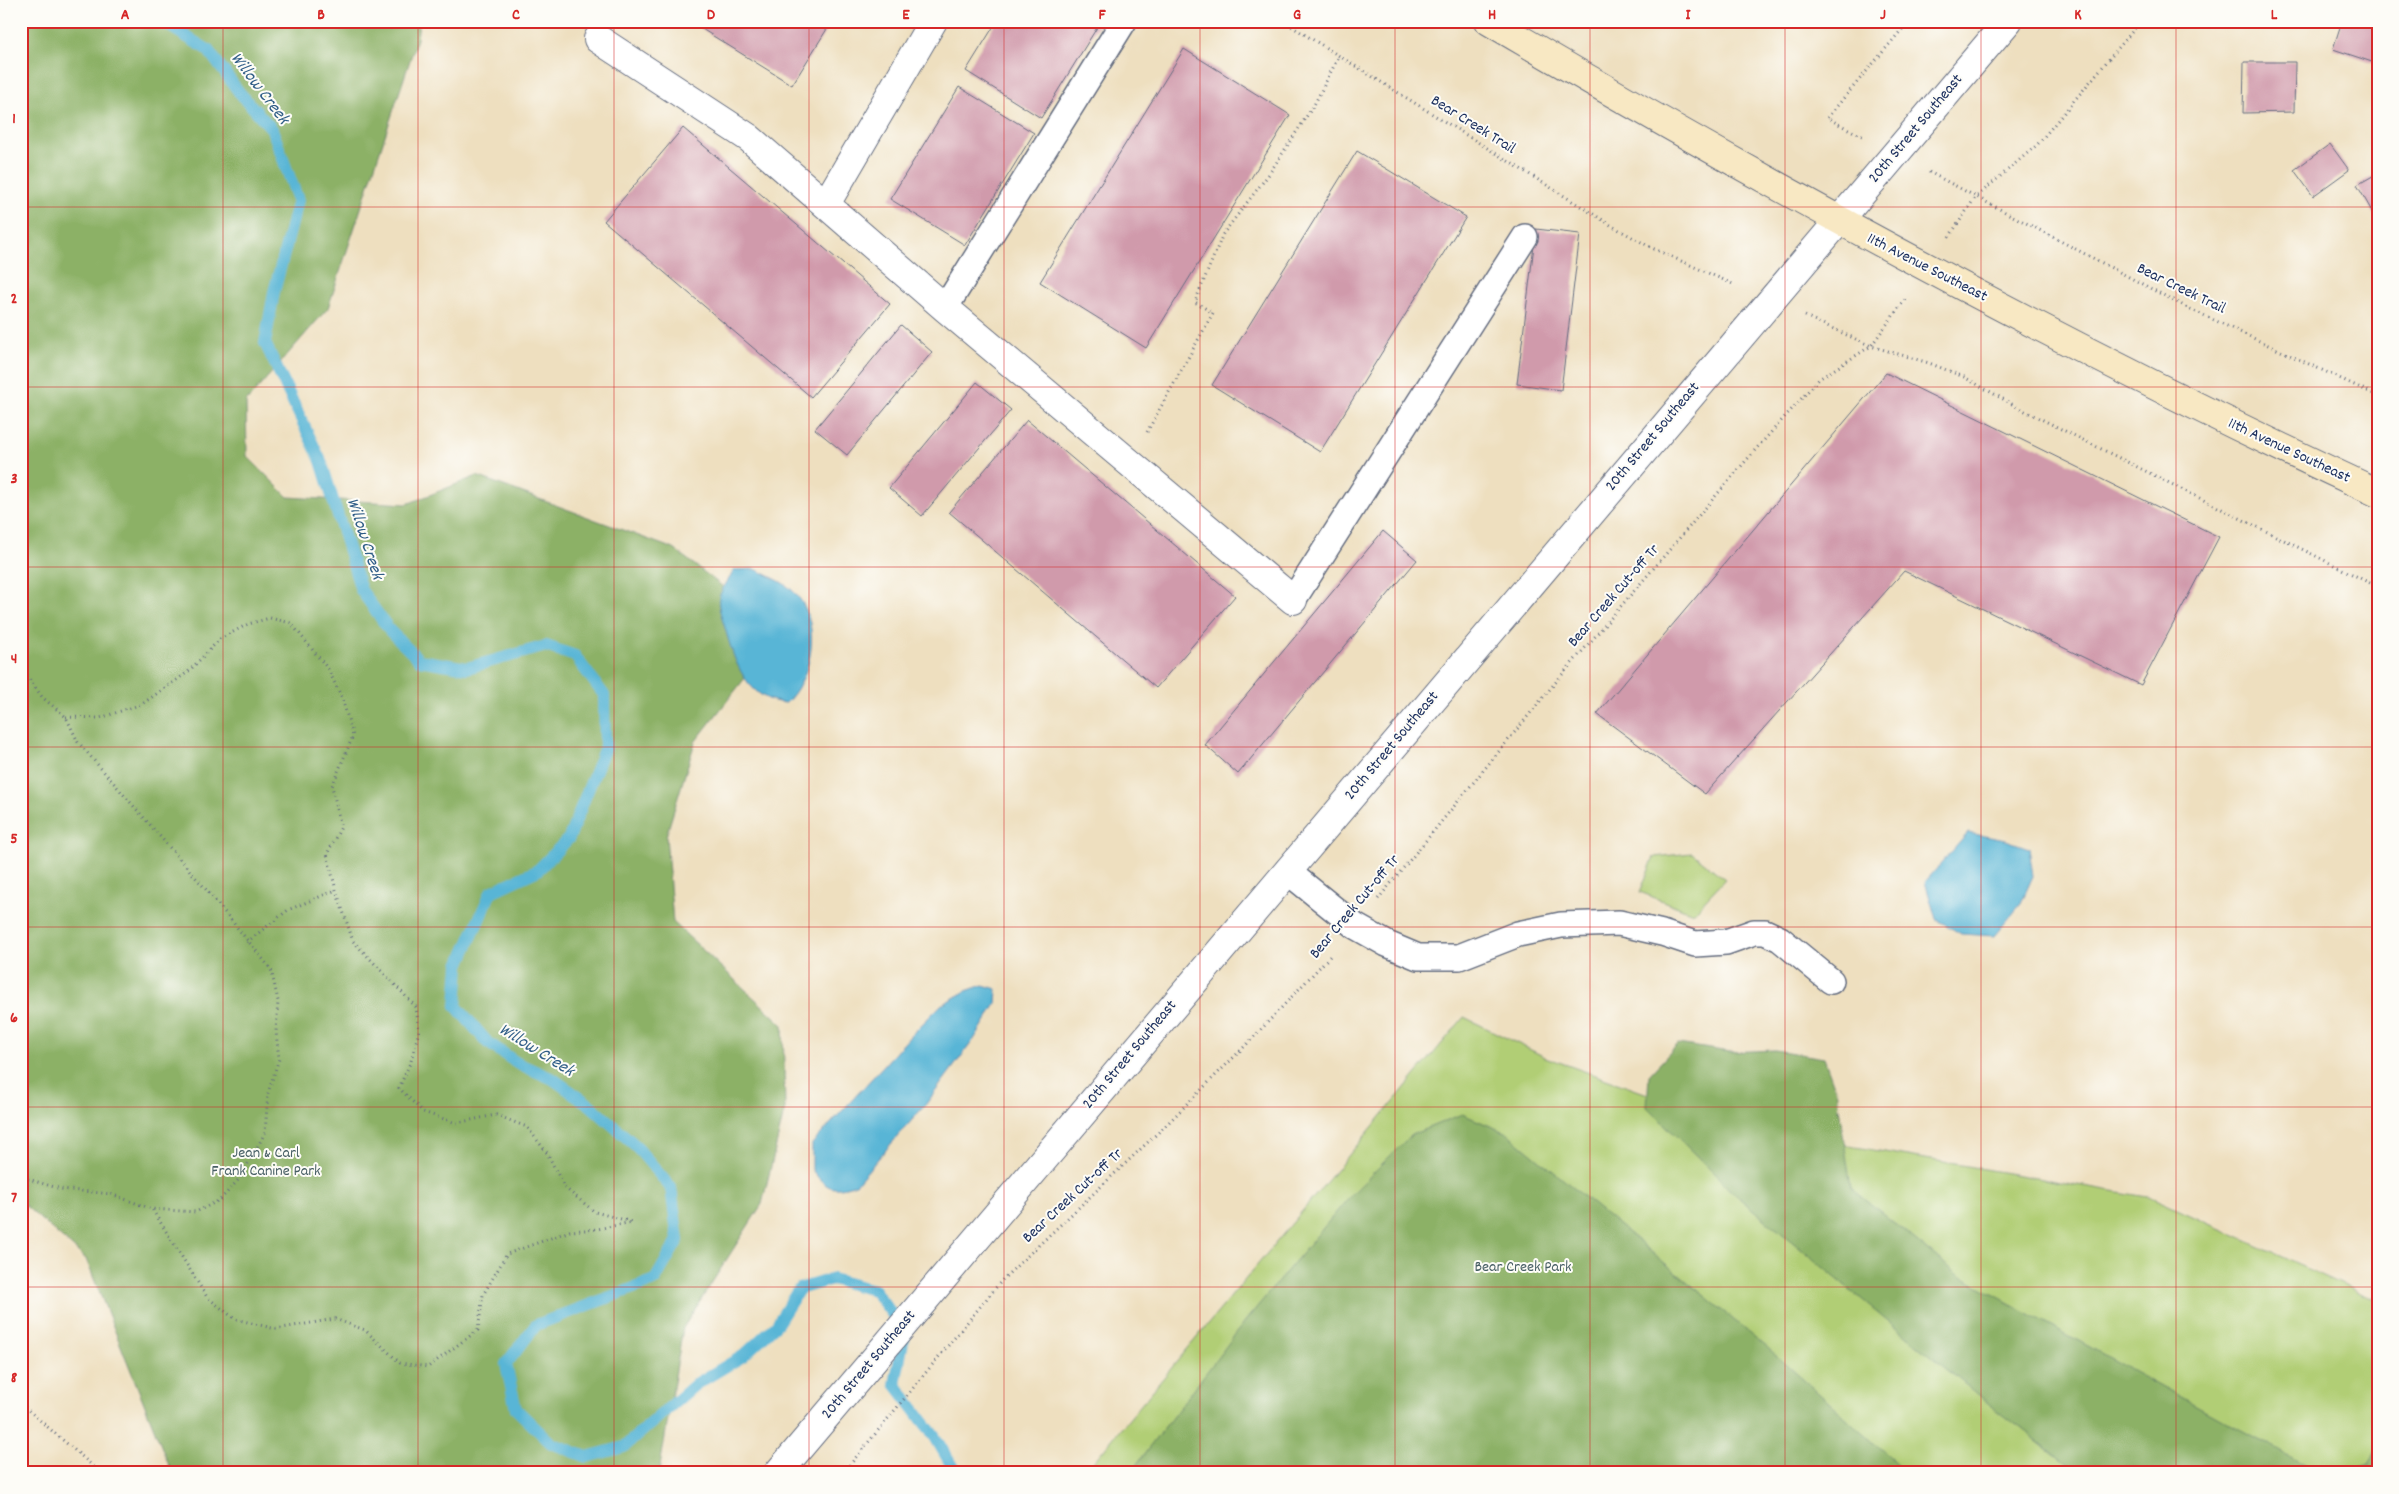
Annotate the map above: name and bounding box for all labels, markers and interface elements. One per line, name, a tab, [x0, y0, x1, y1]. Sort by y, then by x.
text: A	[121, 4, 130, 27]
text: B	[317, 4, 325, 27]
text: C	[512, 4, 520, 27]
text: D	[707, 4, 716, 27]
text: E	[902, 4, 910, 27]
text: F	[1098, 4, 1106, 27]
text: G	[1293, 4, 1301, 27]
text: H	[1488, 4, 1496, 27]
text: I	[1686, 4, 1692, 27]
text: J	[1880, 4, 1886, 27]
text: K	[2074, 4, 2082, 27]
text: L	[2271, 4, 2278, 27]
water label: Willow Creek	[224, 48, 295, 132]
street label: 20th Street Southeast	[1863, 69, 1969, 189]
street label: Bear Creek Trail	[1426, 90, 1520, 160]
text: 1	[12, 108, 16, 131]
street label: 11th Avenue Southeast	[1863, 228, 1991, 308]
street label: Bear Creek Trail	[2133, 258, 2230, 321]
text: 2	[11, 288, 18, 311]
street label: 20th Street Southeast	[1600, 377, 1706, 497]
street label: 11th Avenue Southeast	[2224, 413, 2354, 490]
text: 3	[10, 468, 18, 491]
water label: Willow Creek	[339, 495, 389, 585]
street label: Bear Creek Cut-off Tr	[1563, 539, 1665, 653]
text: 4	[11, 648, 17, 671]
street label: 20th Street Southeast	[1339, 686, 1445, 806]
text: 5	[10, 828, 18, 851]
street label: Bear Creek Cut-off Tr	[1304, 850, 1406, 964]
street label: 20th Street Southeast	[1077, 995, 1183, 1115]
text: 6	[10, 1007, 18, 1030]
water label: Willow Creek	[493, 1018, 580, 1085]
park label: Jean & Carl Frank Canine Park	[211, 1142, 321, 1183]
street label: Bear Creek Cut-off Tr	[1018, 1143, 1128, 1249]
text: 7	[11, 1187, 17, 1210]
park label: Bear Creek Park	[1474, 1256, 1572, 1279]
street label: 20th Street Southeast	[816, 1305, 922, 1425]
text: 8	[11, 1367, 18, 1390]

